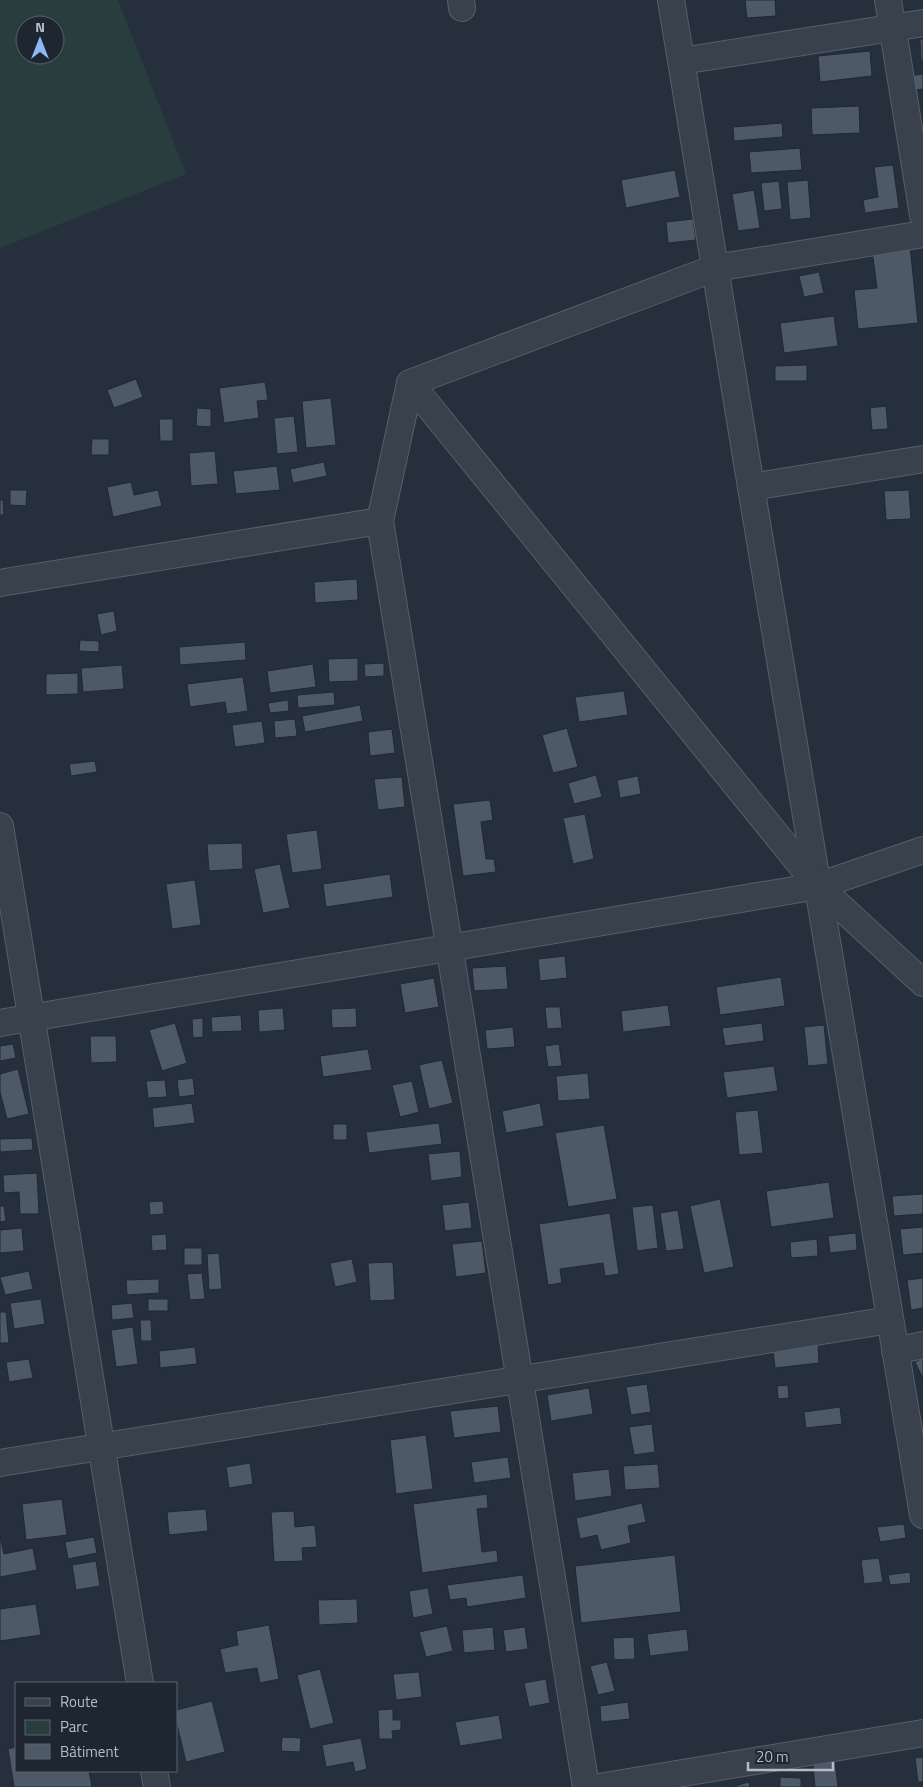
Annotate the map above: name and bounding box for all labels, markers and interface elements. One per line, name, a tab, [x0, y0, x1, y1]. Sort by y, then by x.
north arrow	[15, 15, 65, 65]
text: N	[35, 16, 45, 37]
legend	[15, 1682, 178, 1772]
text: Route	[60, 1690, 98, 1713]
text: Parc	[60, 1715, 88, 1738]
text: Bâtiment	[60, 1740, 119, 1763]
scale bar	[748, 1740, 833, 1772]
text: 20 m	[756, 1745, 789, 1768]

